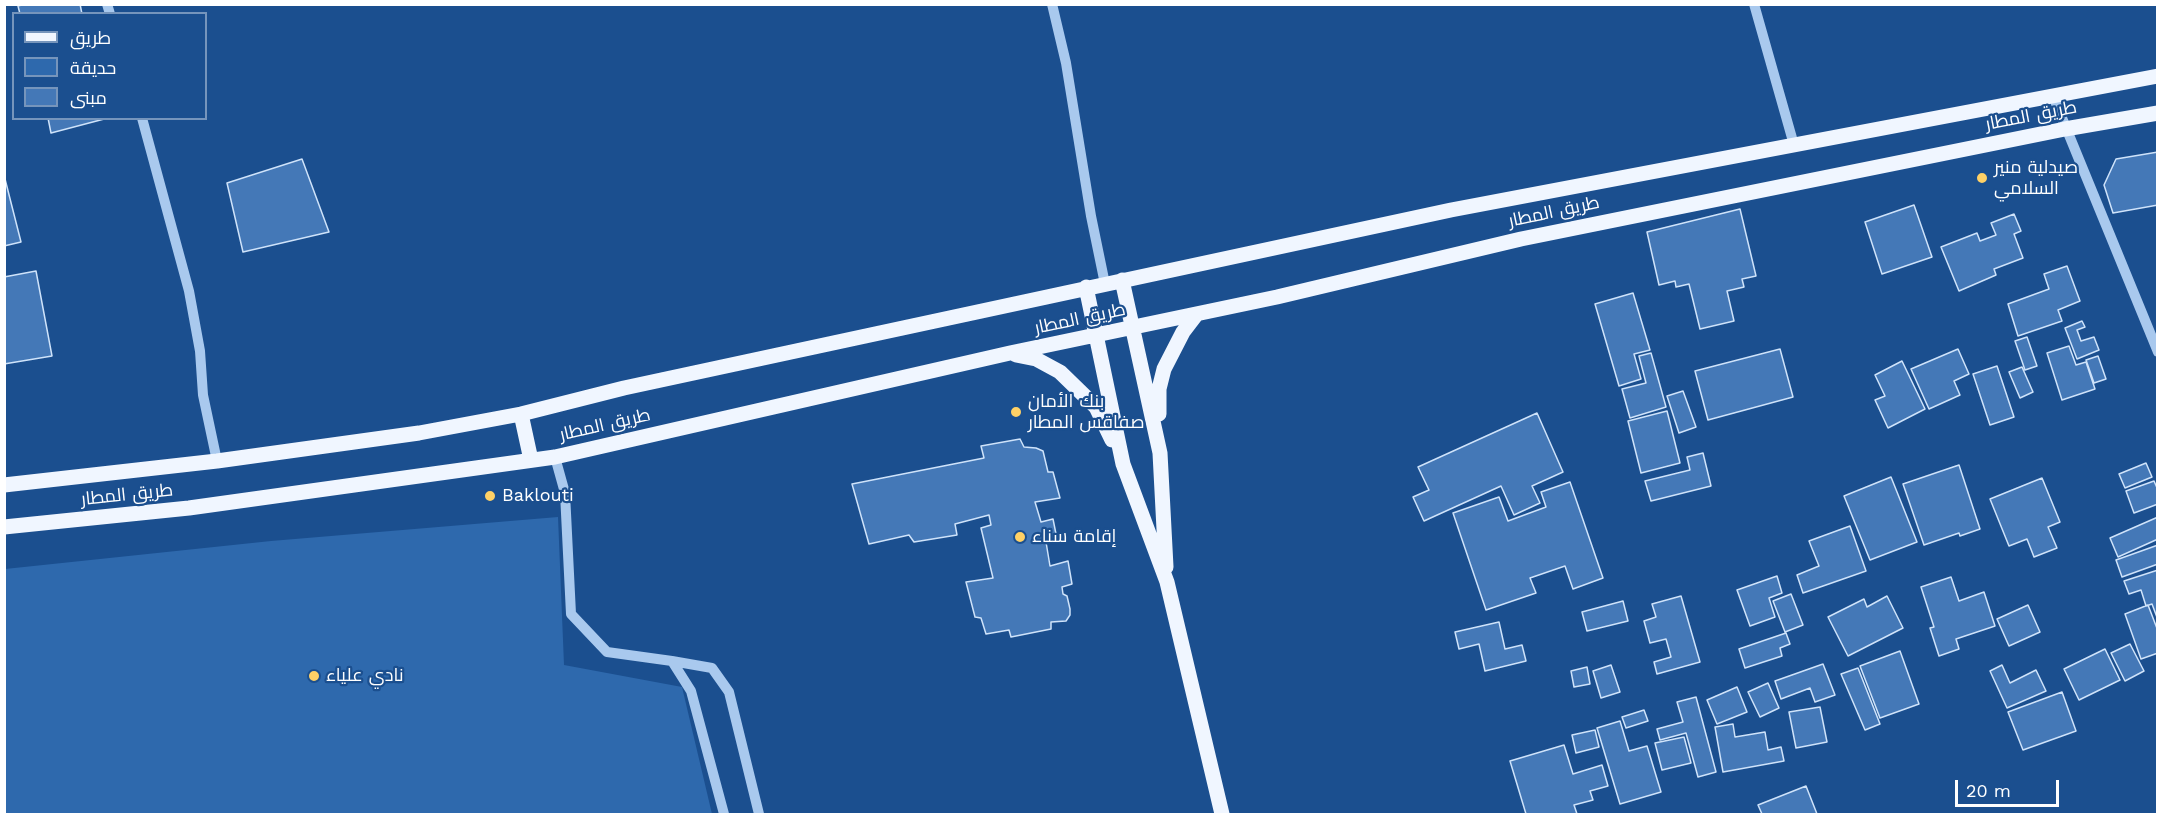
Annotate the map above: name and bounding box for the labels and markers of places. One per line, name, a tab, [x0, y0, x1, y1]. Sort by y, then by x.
place label: صيدلية منير السلامي	[1994, 157, 2078, 200]
marker: صيدلية منير السلامي	[1975, 171, 1989, 185]
place label: بنك الأمان صفاقس المطار	[1028, 391, 1145, 434]
marker: بنك الأمان صفاقس المطار	[1009, 405, 1023, 419]
place label: Baklouti	[502, 485, 574, 507]
marker: Baklouti	[483, 489, 497, 503]
place label: إقامة سناء	[1032, 526, 1116, 548]
marker: إقامة سناء	[1013, 530, 1027, 544]
place label: نادي علياء	[326, 665, 404, 687]
marker: نادي علياء	[307, 669, 321, 683]

